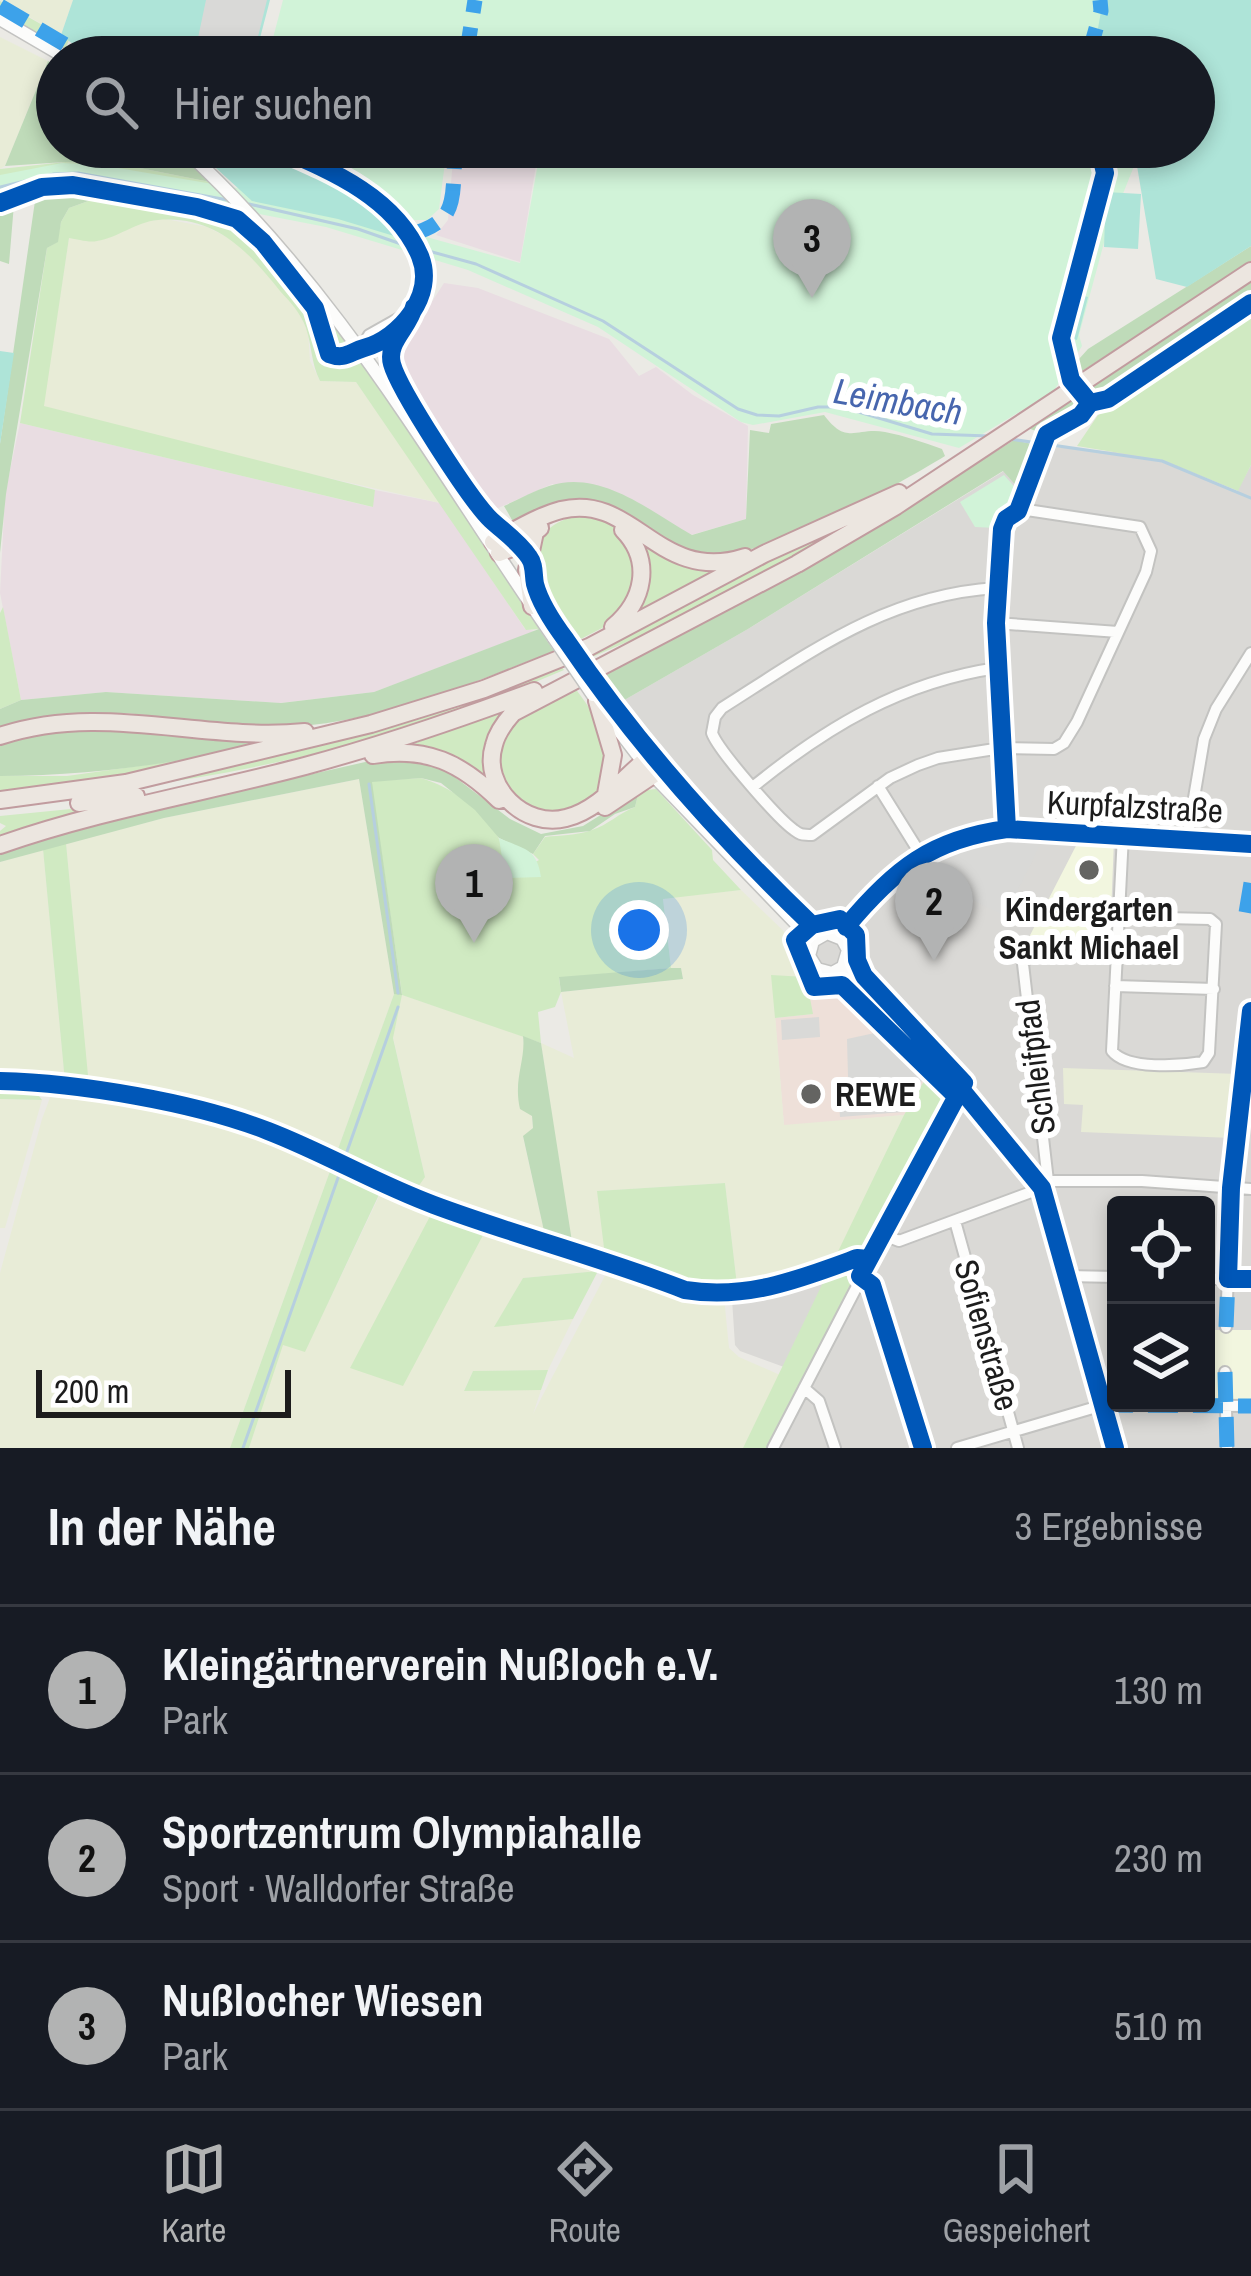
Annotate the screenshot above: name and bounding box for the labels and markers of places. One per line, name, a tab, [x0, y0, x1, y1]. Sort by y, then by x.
pin: 3	[773, 199, 851, 298]
pin: 1	[435, 844, 513, 943]
marker: Kindergarten Sankt Michael	[1076, 857, 1102, 883]
pin: 2	[895, 862, 973, 961]
place label: Kindergarten Sankt Michael	[999, 887, 1179, 969]
place label: REWE	[835, 1072, 916, 1116]
marker: REWE	[798, 1081, 824, 1107]

